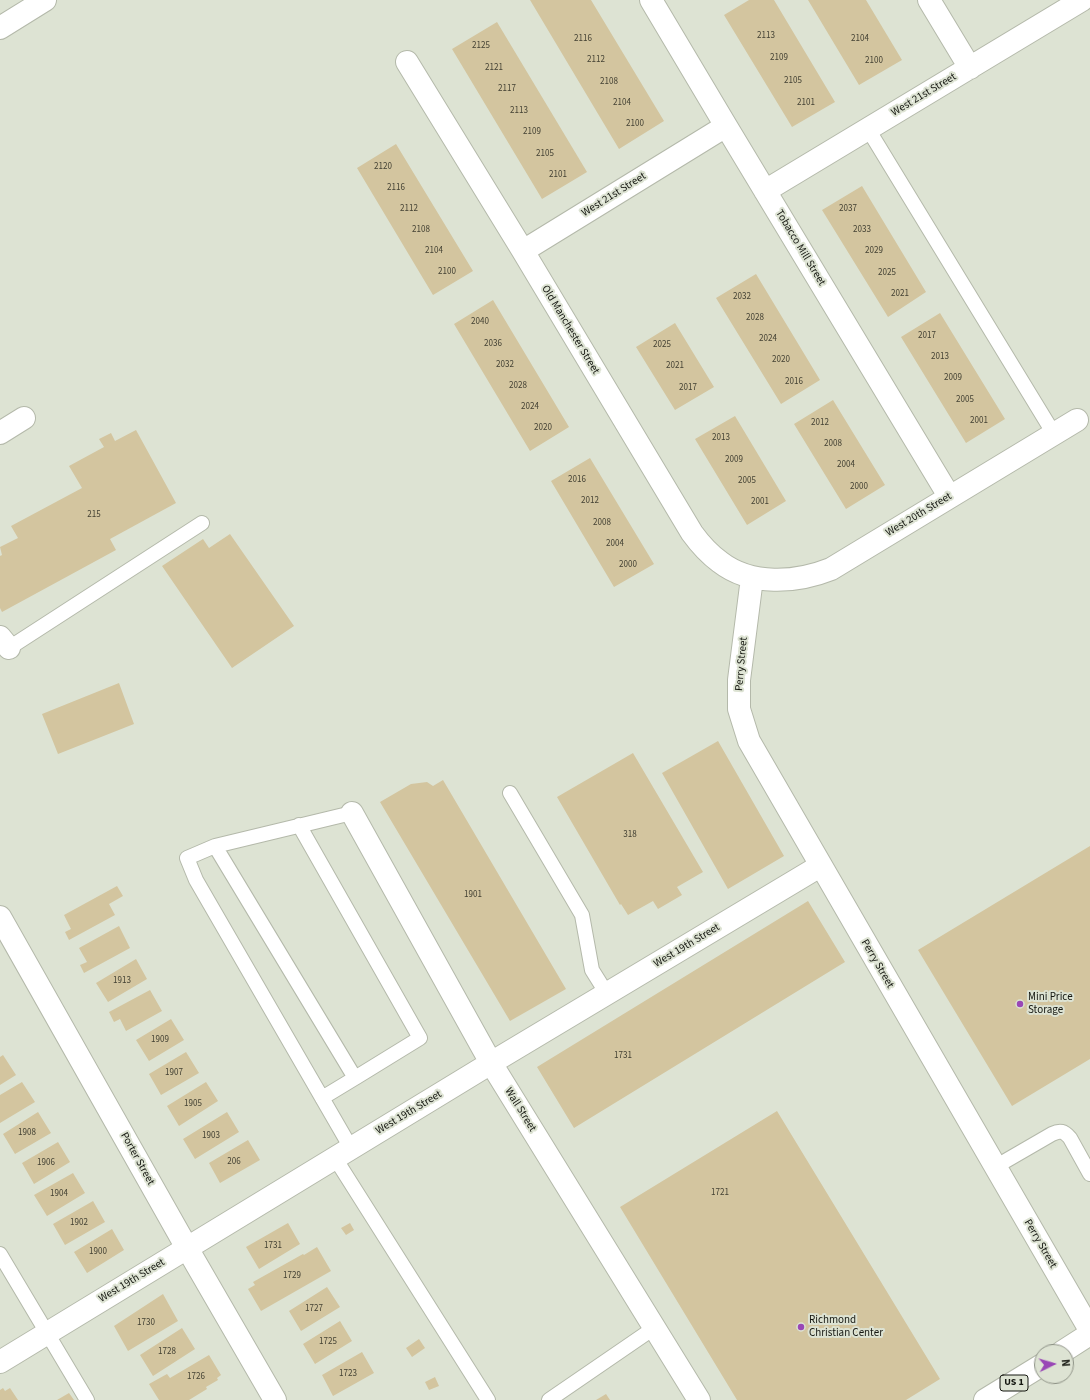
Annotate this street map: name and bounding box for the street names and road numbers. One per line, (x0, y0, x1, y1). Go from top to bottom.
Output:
street label: West 21st Street (889, 70, 959, 120)
street label: West 21st Street (579, 170, 649, 220)
street label: Tobacco Mill Street (772, 208, 828, 288)
street label: Old Manchester Street (538, 283, 602, 377)
street label: West 20th Street (884, 490, 954, 540)
street label: Perry Street (733, 636, 751, 692)
street label: West 19th Street (652, 921, 722, 971)
street label: Perry Street (858, 937, 896, 991)
street label: Wall Street (501, 1086, 539, 1134)
street label: West 19th Street (374, 1088, 444, 1138)
street label: Porter Street (117, 1130, 157, 1188)
street label: Perry Street (1021, 1217, 1059, 1271)
street label: West 19th Street (97, 1256, 167, 1306)
road number: US 1 (1000, 1375, 1028, 1391)

